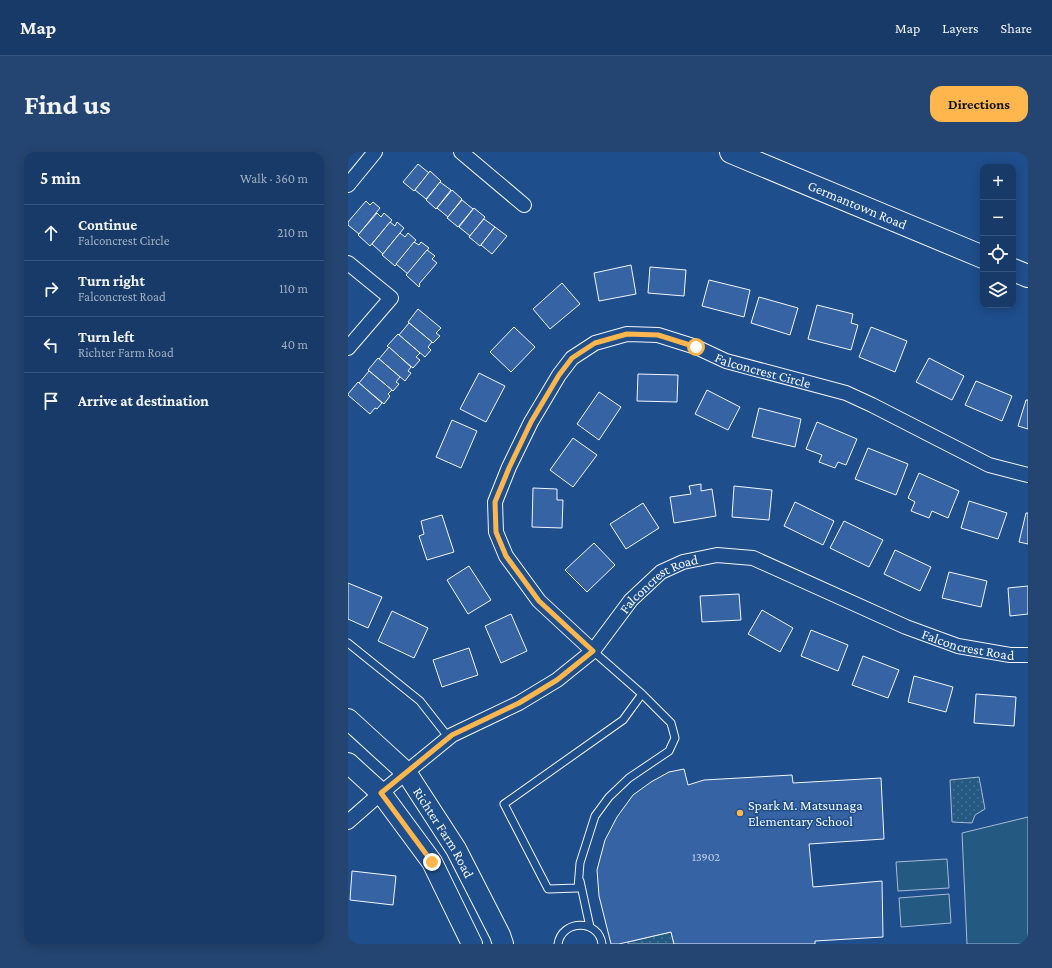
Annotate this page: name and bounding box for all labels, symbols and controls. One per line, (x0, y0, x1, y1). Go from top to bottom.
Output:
text: Map (20, 17, 56, 38)
text: Map (895, 20, 920, 36)
text: Layers (942, 20, 979, 36)
text: Share (1001, 20, 1032, 36)
button: Directions (930, 86, 1028, 122)
text: Find us (24, 89, 111, 120)
map controls (980, 164, 1016, 308)
button: + (980, 164, 1016, 200)
text: 5 min (40, 169, 81, 188)
text: Walk · 360 m (240, 171, 308, 186)
street label: Germantown Road (806, 177, 910, 233)
button: − (980, 200, 1016, 236)
text: Continue (78, 217, 137, 233)
icon: ahead (40, 222, 62, 244)
text: 210 m (277, 225, 308, 240)
text: Falconcrest Circle (78, 233, 169, 248)
button: locate (980, 236, 1016, 272)
button: layers (980, 272, 1016, 308)
text: Turn right (78, 273, 145, 289)
icon: right (40, 278, 62, 300)
text: 110 m (279, 281, 308, 296)
text: Falconcrest Road (78, 289, 166, 304)
text: Turn left (78, 329, 134, 345)
icon: left (40, 334, 62, 356)
text: 40 m (281, 337, 308, 352)
route start (687, 338, 705, 356)
text: Richter Farm Road (78, 345, 174, 360)
street label: Falconcrest Circle (712, 349, 812, 391)
icon: arrive (40, 390, 62, 412)
text: Arrive at destination (78, 393, 209, 409)
street label: Falconcrest Road (616, 551, 700, 616)
street label: Falconcrest Road (920, 626, 1015, 663)
street label: Richter Farm Road (410, 784, 478, 881)
place label: Spark M. Matsunaga Elementary School (748, 797, 863, 829)
marker: Spark M. Matsunaga Elementary School (735, 808, 745, 818)
house number: 13902 (692, 850, 720, 864)
route end (423, 853, 441, 871)

